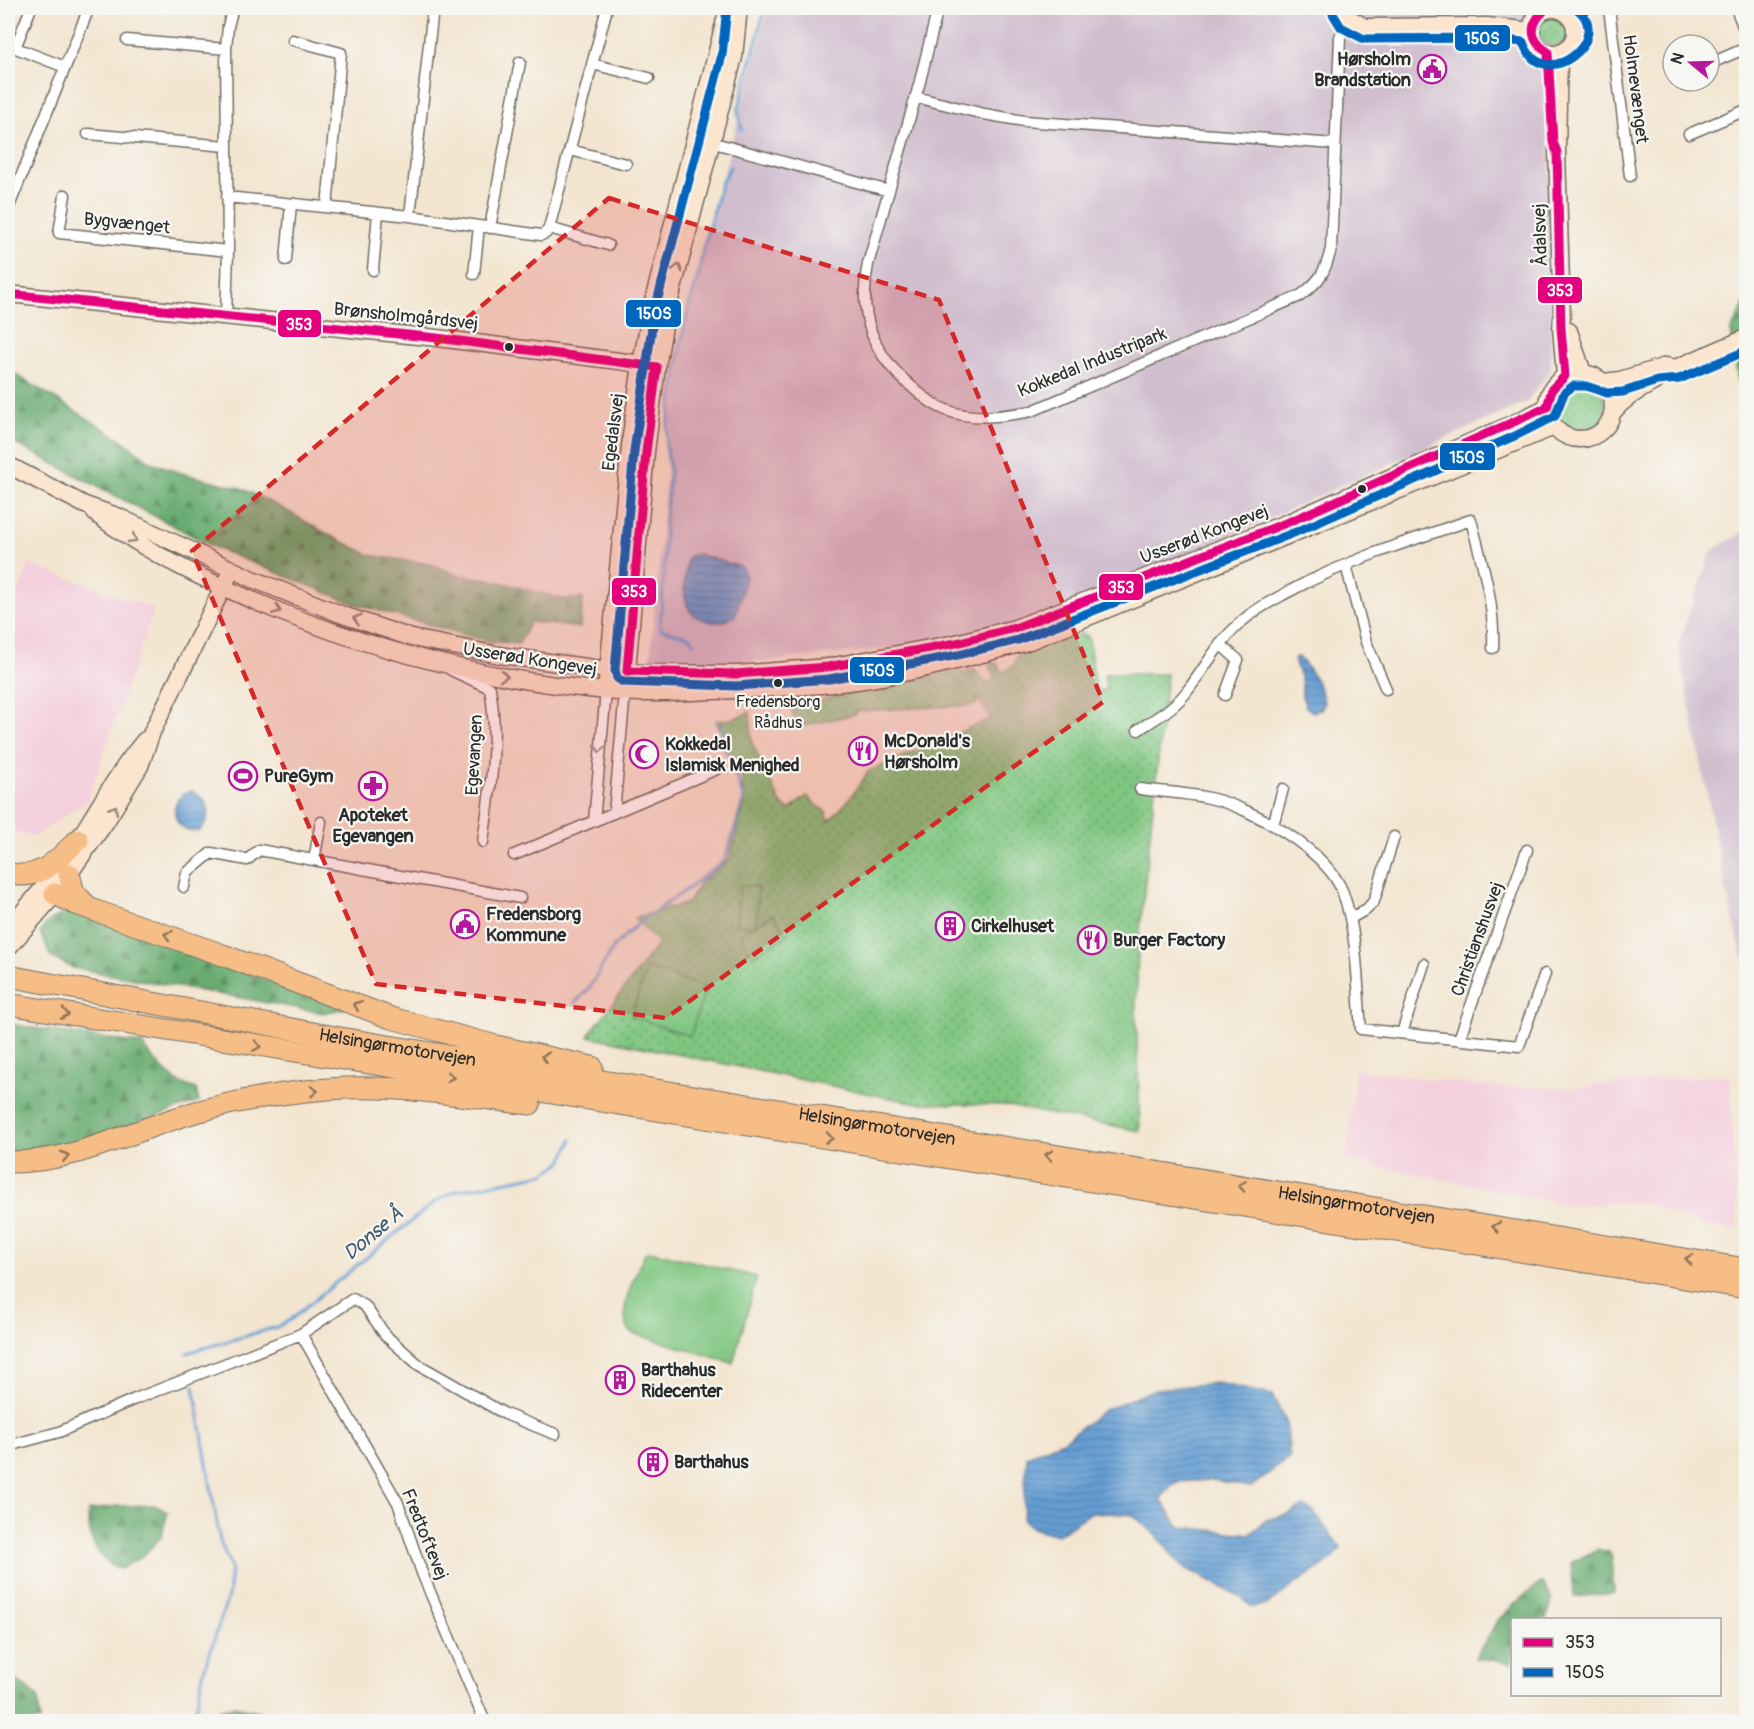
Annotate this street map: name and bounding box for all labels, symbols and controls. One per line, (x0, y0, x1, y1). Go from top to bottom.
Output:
line badge: 150S (1454, 24, 1511, 52)
text: 150S (1464, 29, 1500, 49)
street label: Holmevænget (1617, 33, 1654, 146)
north arrow (1661, 33, 1721, 93)
place label: Hørsholm Brandstation (1314, 48, 1411, 92)
text: N (1667, 50, 1689, 67)
public building icon: Hørsholm Brandstation (1416, 53, 1448, 85)
street label: Ådalsvej (1527, 203, 1553, 267)
street label: Bygvænget (83, 208, 172, 240)
one-way arrow (671, 264, 684, 274)
line badge: 353 (1537, 276, 1583, 304)
text: 353 (1547, 281, 1573, 301)
street label: Brønsholmgårdsvej (333, 297, 479, 336)
line badge: 150S (625, 299, 682, 328)
text: 150S (636, 304, 672, 324)
line badge: 353 (277, 309, 322, 338)
text: 353 (286, 315, 312, 335)
street label: Kokkedal Industripark (1014, 322, 1171, 403)
unlabelled marker (503, 341, 515, 353)
street label: Egedalsvej (597, 392, 630, 472)
line badge: 150S (1439, 442, 1496, 471)
text: 150S (1449, 448, 1485, 468)
unlabelled marker (1356, 483, 1368, 495)
street label: Usserød Kongevej (1137, 499, 1271, 569)
one-way arrow (127, 532, 137, 543)
line badge: 353 (1098, 573, 1144, 601)
line badge: 353 (611, 577, 657, 606)
text: 353 (1108, 578, 1134, 598)
text: 353 (621, 582, 647, 602)
one-way arrow (271, 603, 282, 616)
one-way arrow (352, 614, 363, 627)
street label: Usserød Kongevej (461, 638, 599, 681)
line badge: 150S (849, 656, 905, 684)
text: 150S (859, 661, 895, 681)
one-way arrow (500, 669, 509, 681)
marker: Fredensborg Rådhus (772, 677, 784, 689)
place label: Fredensborg Rådhus (736, 692, 820, 733)
street label: Egevangen (461, 714, 488, 796)
place label: McDonald's Hørsholm (884, 730, 971, 774)
place label: Kokkedal Islamisk Menighed (665, 733, 800, 777)
restaurant icon: McDonald's Hørsholm (847, 735, 879, 767)
mosque icon: Kokkedal Islamisk Menighed (628, 738, 660, 770)
one-way arrow (594, 744, 607, 754)
sports icon: PureGym (227, 760, 259, 792)
place label: PureGym (264, 765, 334, 788)
pharmacy icon: Apoteket Egevangen (357, 770, 389, 802)
place label: Apoteket Egevangen (332, 804, 414, 848)
one-way arrow (106, 805, 118, 815)
street label: Christianshusvej (1446, 879, 1509, 1000)
place label: Fredensborg Kommune (486, 903, 581, 947)
public building icon: Fredensborg Kommune (449, 908, 481, 940)
building icon: Cirkelhuset (934, 910, 966, 942)
place label: Cirkelhuset (971, 915, 1055, 938)
restaurant icon: Burger Factory (1076, 924, 1108, 956)
place label: Burger Factory (1113, 929, 1226, 952)
one-way arrow (163, 930, 174, 943)
one-way arrow (352, 1000, 363, 1012)
one-way arrow (60, 1008, 70, 1020)
street label: Helsingørmotorvejen (317, 1023, 478, 1072)
one-way arrow (253, 1040, 262, 1052)
one-way arrow (540, 1051, 550, 1064)
one-way arrow (445, 1071, 455, 1083)
one-way arrow (310, 1085, 319, 1098)
street label: Helsingørmotorvejen (797, 1102, 957, 1151)
one-way arrow (824, 1132, 834, 1144)
one-way arrow (1045, 1149, 1054, 1161)
one-way arrow (60, 1150, 70, 1163)
one-way arrow (1237, 1180, 1246, 1192)
street label: Helsingørmotorvejen (1276, 1181, 1437, 1230)
water label: Donse Å (338, 1201, 408, 1266)
one-way arrow (1492, 1222, 1501, 1234)
one-way arrow (1684, 1253, 1694, 1266)
place label: Barthahus Ridecenter (641, 1359, 723, 1403)
building icon: Barthahus Ridecenter (604, 1364, 636, 1396)
building icon: Barthahus (637, 1446, 669, 1478)
place label: Barthahus (674, 1451, 750, 1474)
street label: Fredtoftevej (396, 1485, 453, 1583)
legend (1511, 1618, 1721, 1696)
text: 353 (1565, 1631, 1595, 1654)
text: 150S (1565, 1661, 1605, 1684)

